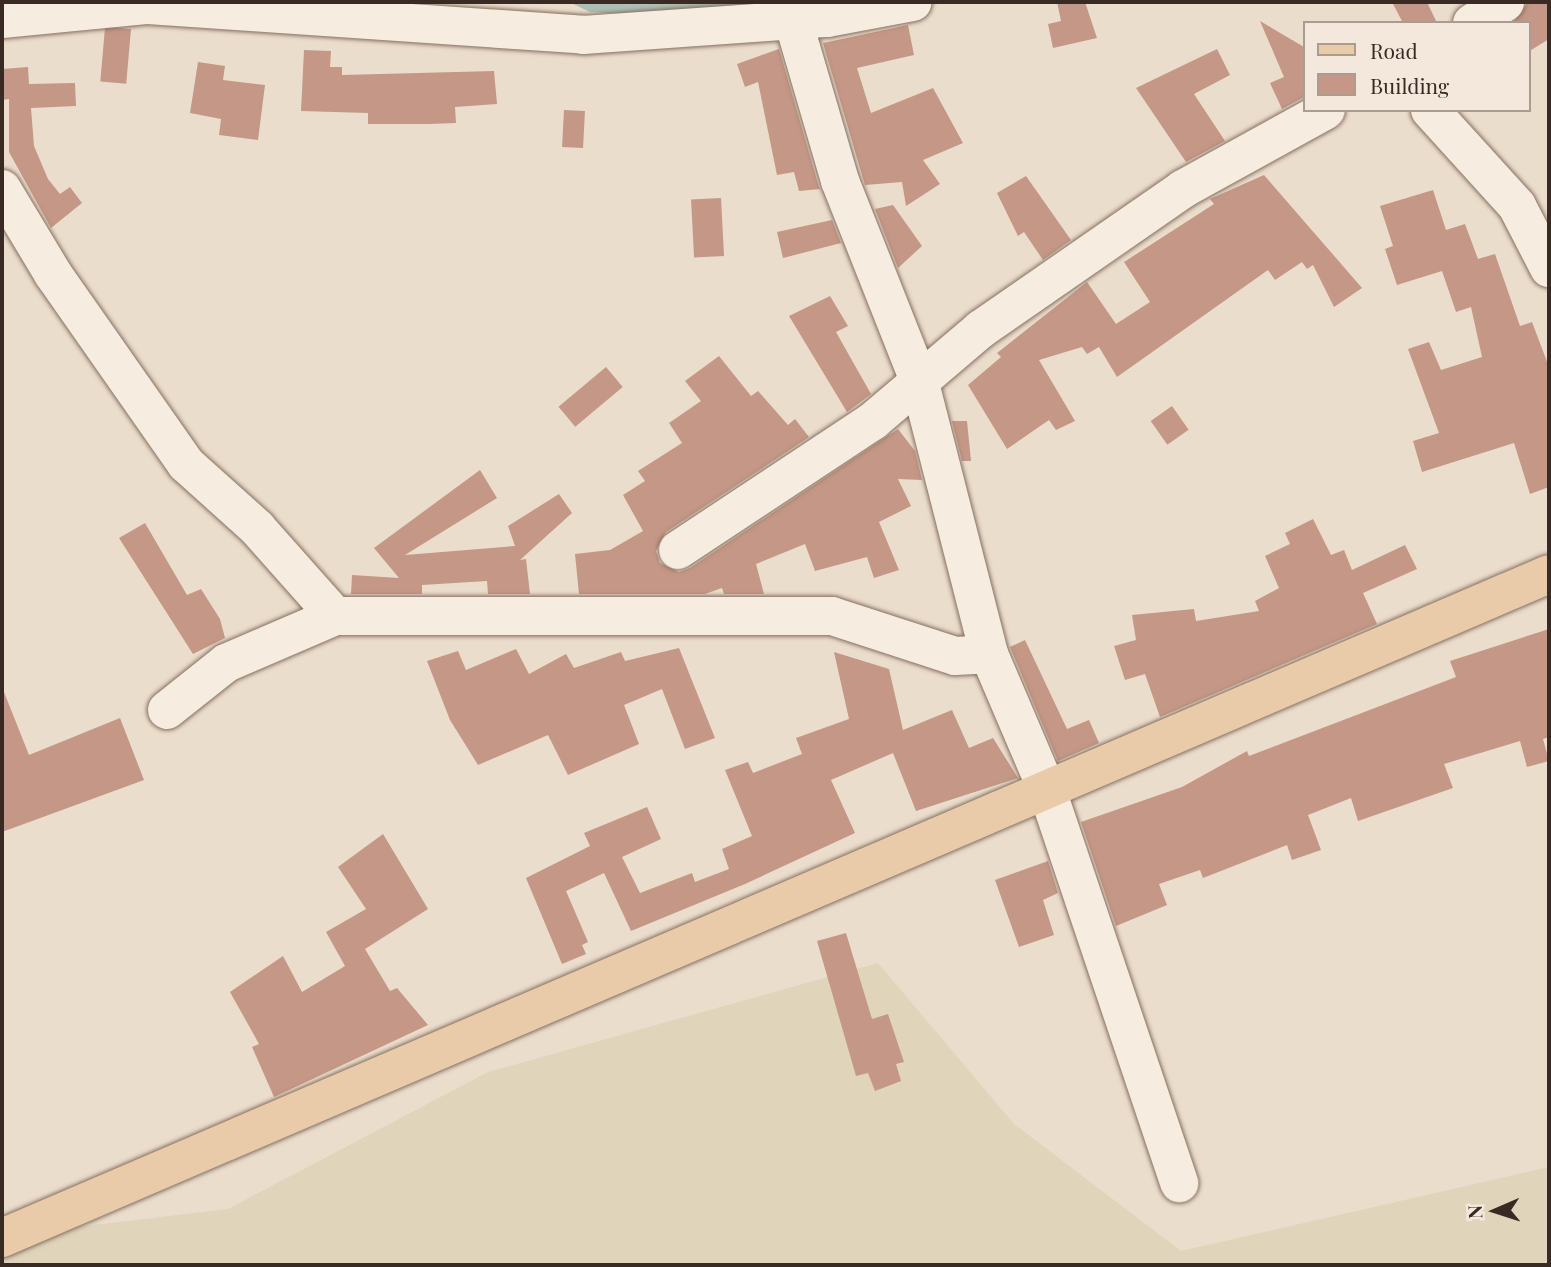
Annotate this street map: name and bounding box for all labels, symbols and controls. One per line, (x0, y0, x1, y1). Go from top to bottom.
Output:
legend (1302, 21, 1530, 112)
text: Road (1370, 36, 1418, 64)
text: Building (1370, 71, 1449, 99)
north arrow (1460, 1176, 1530, 1246)
text: N (1461, 1205, 1487, 1220)

